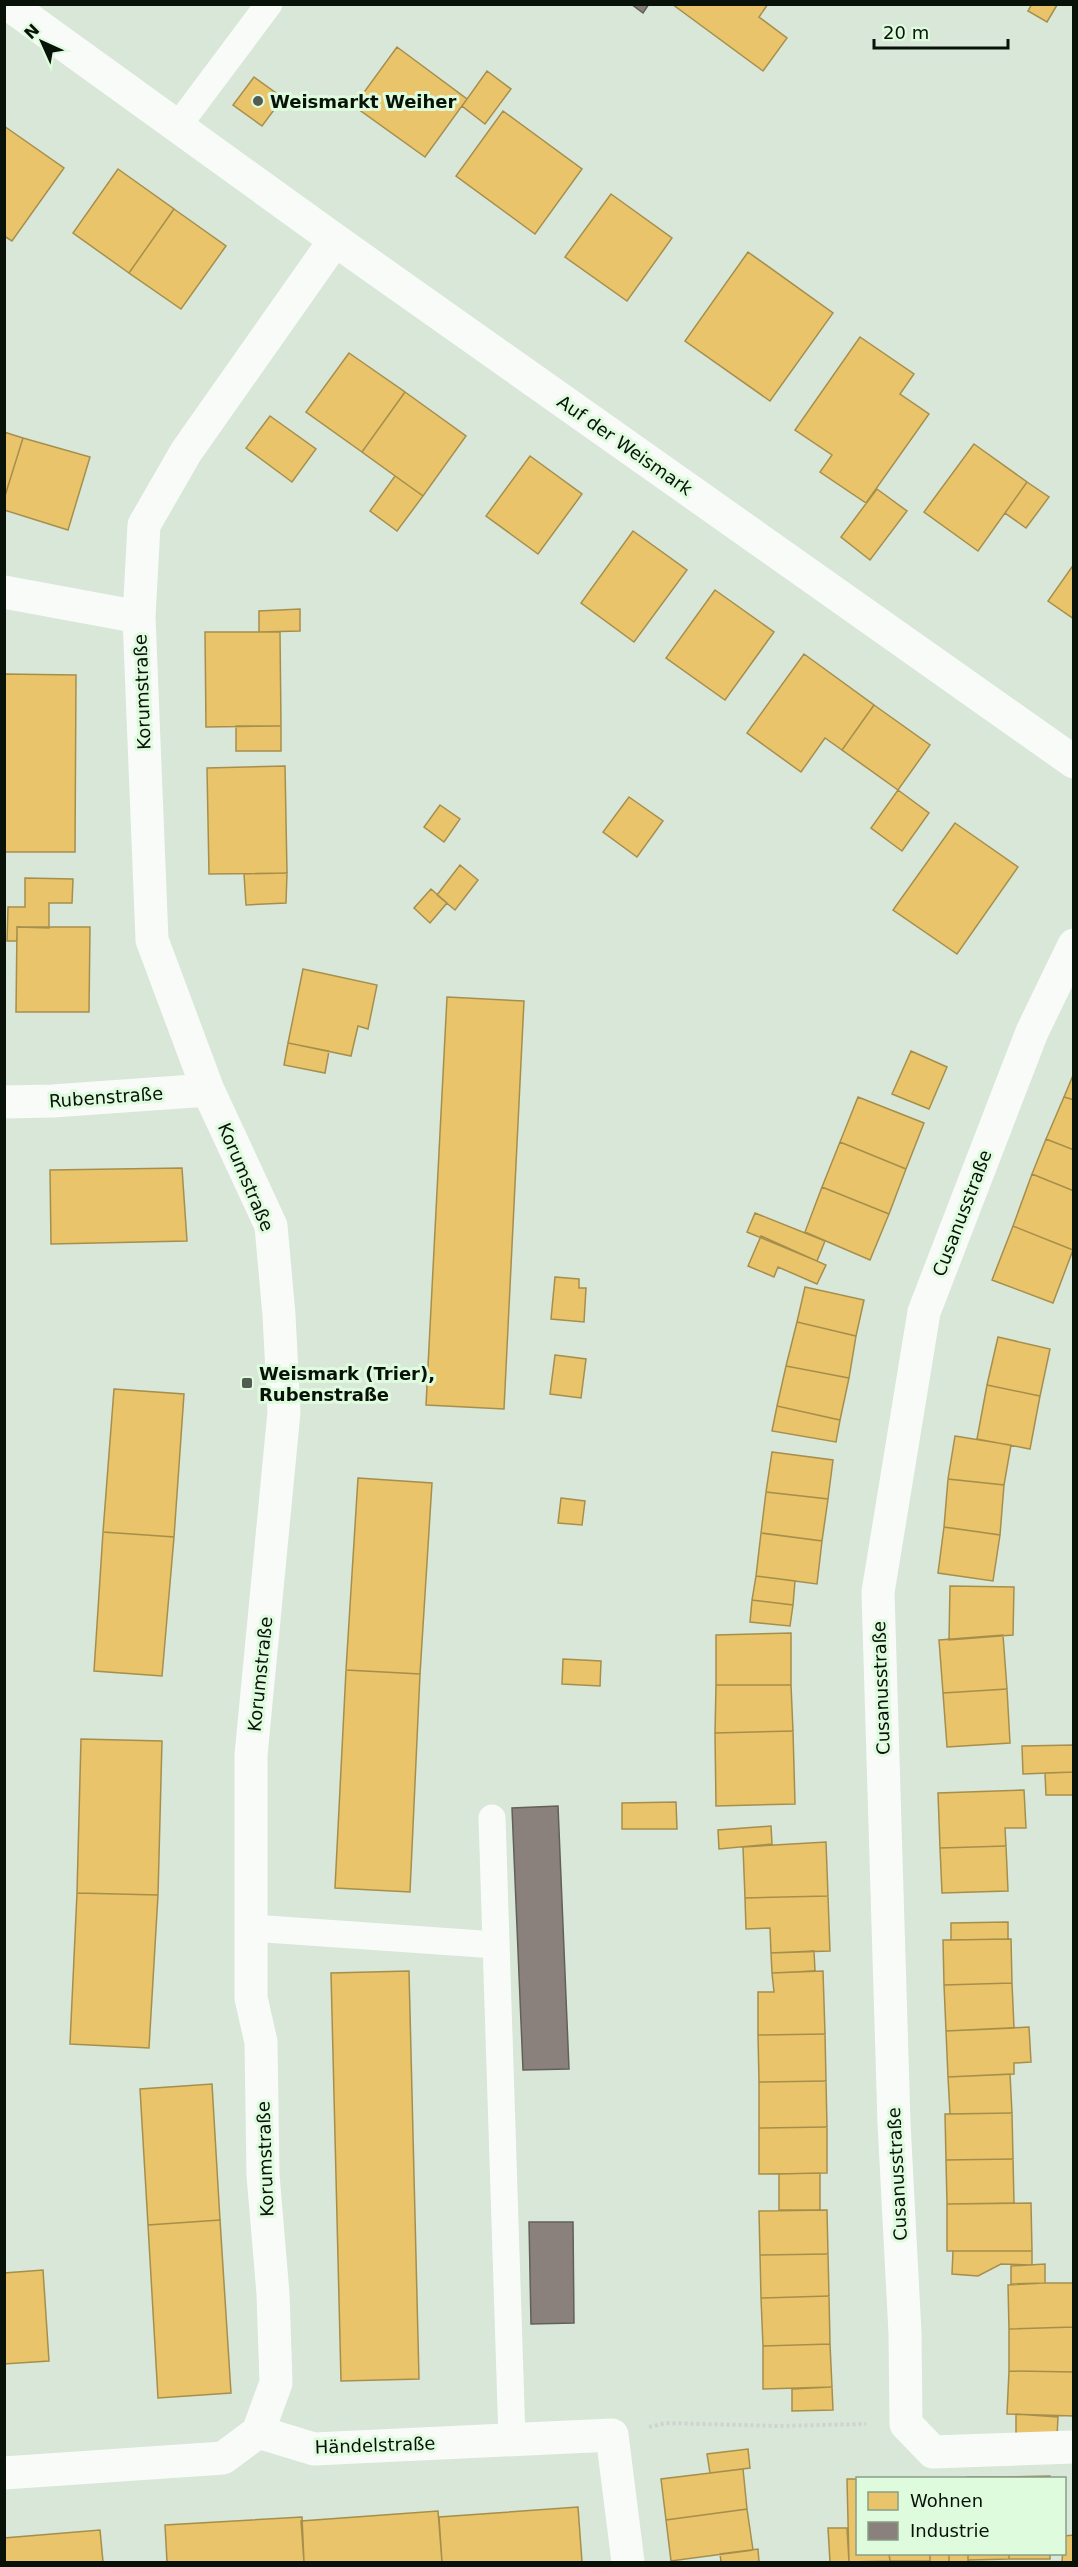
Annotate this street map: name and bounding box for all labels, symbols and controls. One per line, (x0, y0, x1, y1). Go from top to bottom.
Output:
north arrow (12, 12, 72, 72)
scale bar (874, 12, 1008, 50)
text: N (20, 20, 43, 43)
text: 20 m (883, 22, 929, 43)
place label: Weismarkt Weiher (270, 91, 457, 112)
marker: Weismarkt Weiher (251, 94, 265, 108)
street label: Auf der Weismark (553, 391, 697, 500)
street label: Korumstraße (129, 634, 155, 750)
street label: Rubenstraße (48, 1083, 164, 1111)
street label: Korumstraße (214, 1120, 278, 1234)
street label: Cusanusstraße (928, 1147, 996, 1279)
place label: Weismark (Trier), Rubenstraße (259, 1363, 435, 1405)
marker: Weismark (Trier), Rubenstraße (240, 1376, 254, 1390)
street label: Korumstraße (244, 1615, 276, 1733)
street label: Cusanusstraße (868, 1621, 894, 1755)
street label: Korumstraße (252, 2101, 278, 2217)
street label: Cusanusstraße (883, 2107, 911, 2241)
street label: Händelstraße (314, 2432, 436, 2458)
legend (856, 2477, 1066, 2555)
text: Wohnen (910, 2490, 983, 2511)
text: Industrie (910, 2520, 989, 2541)

